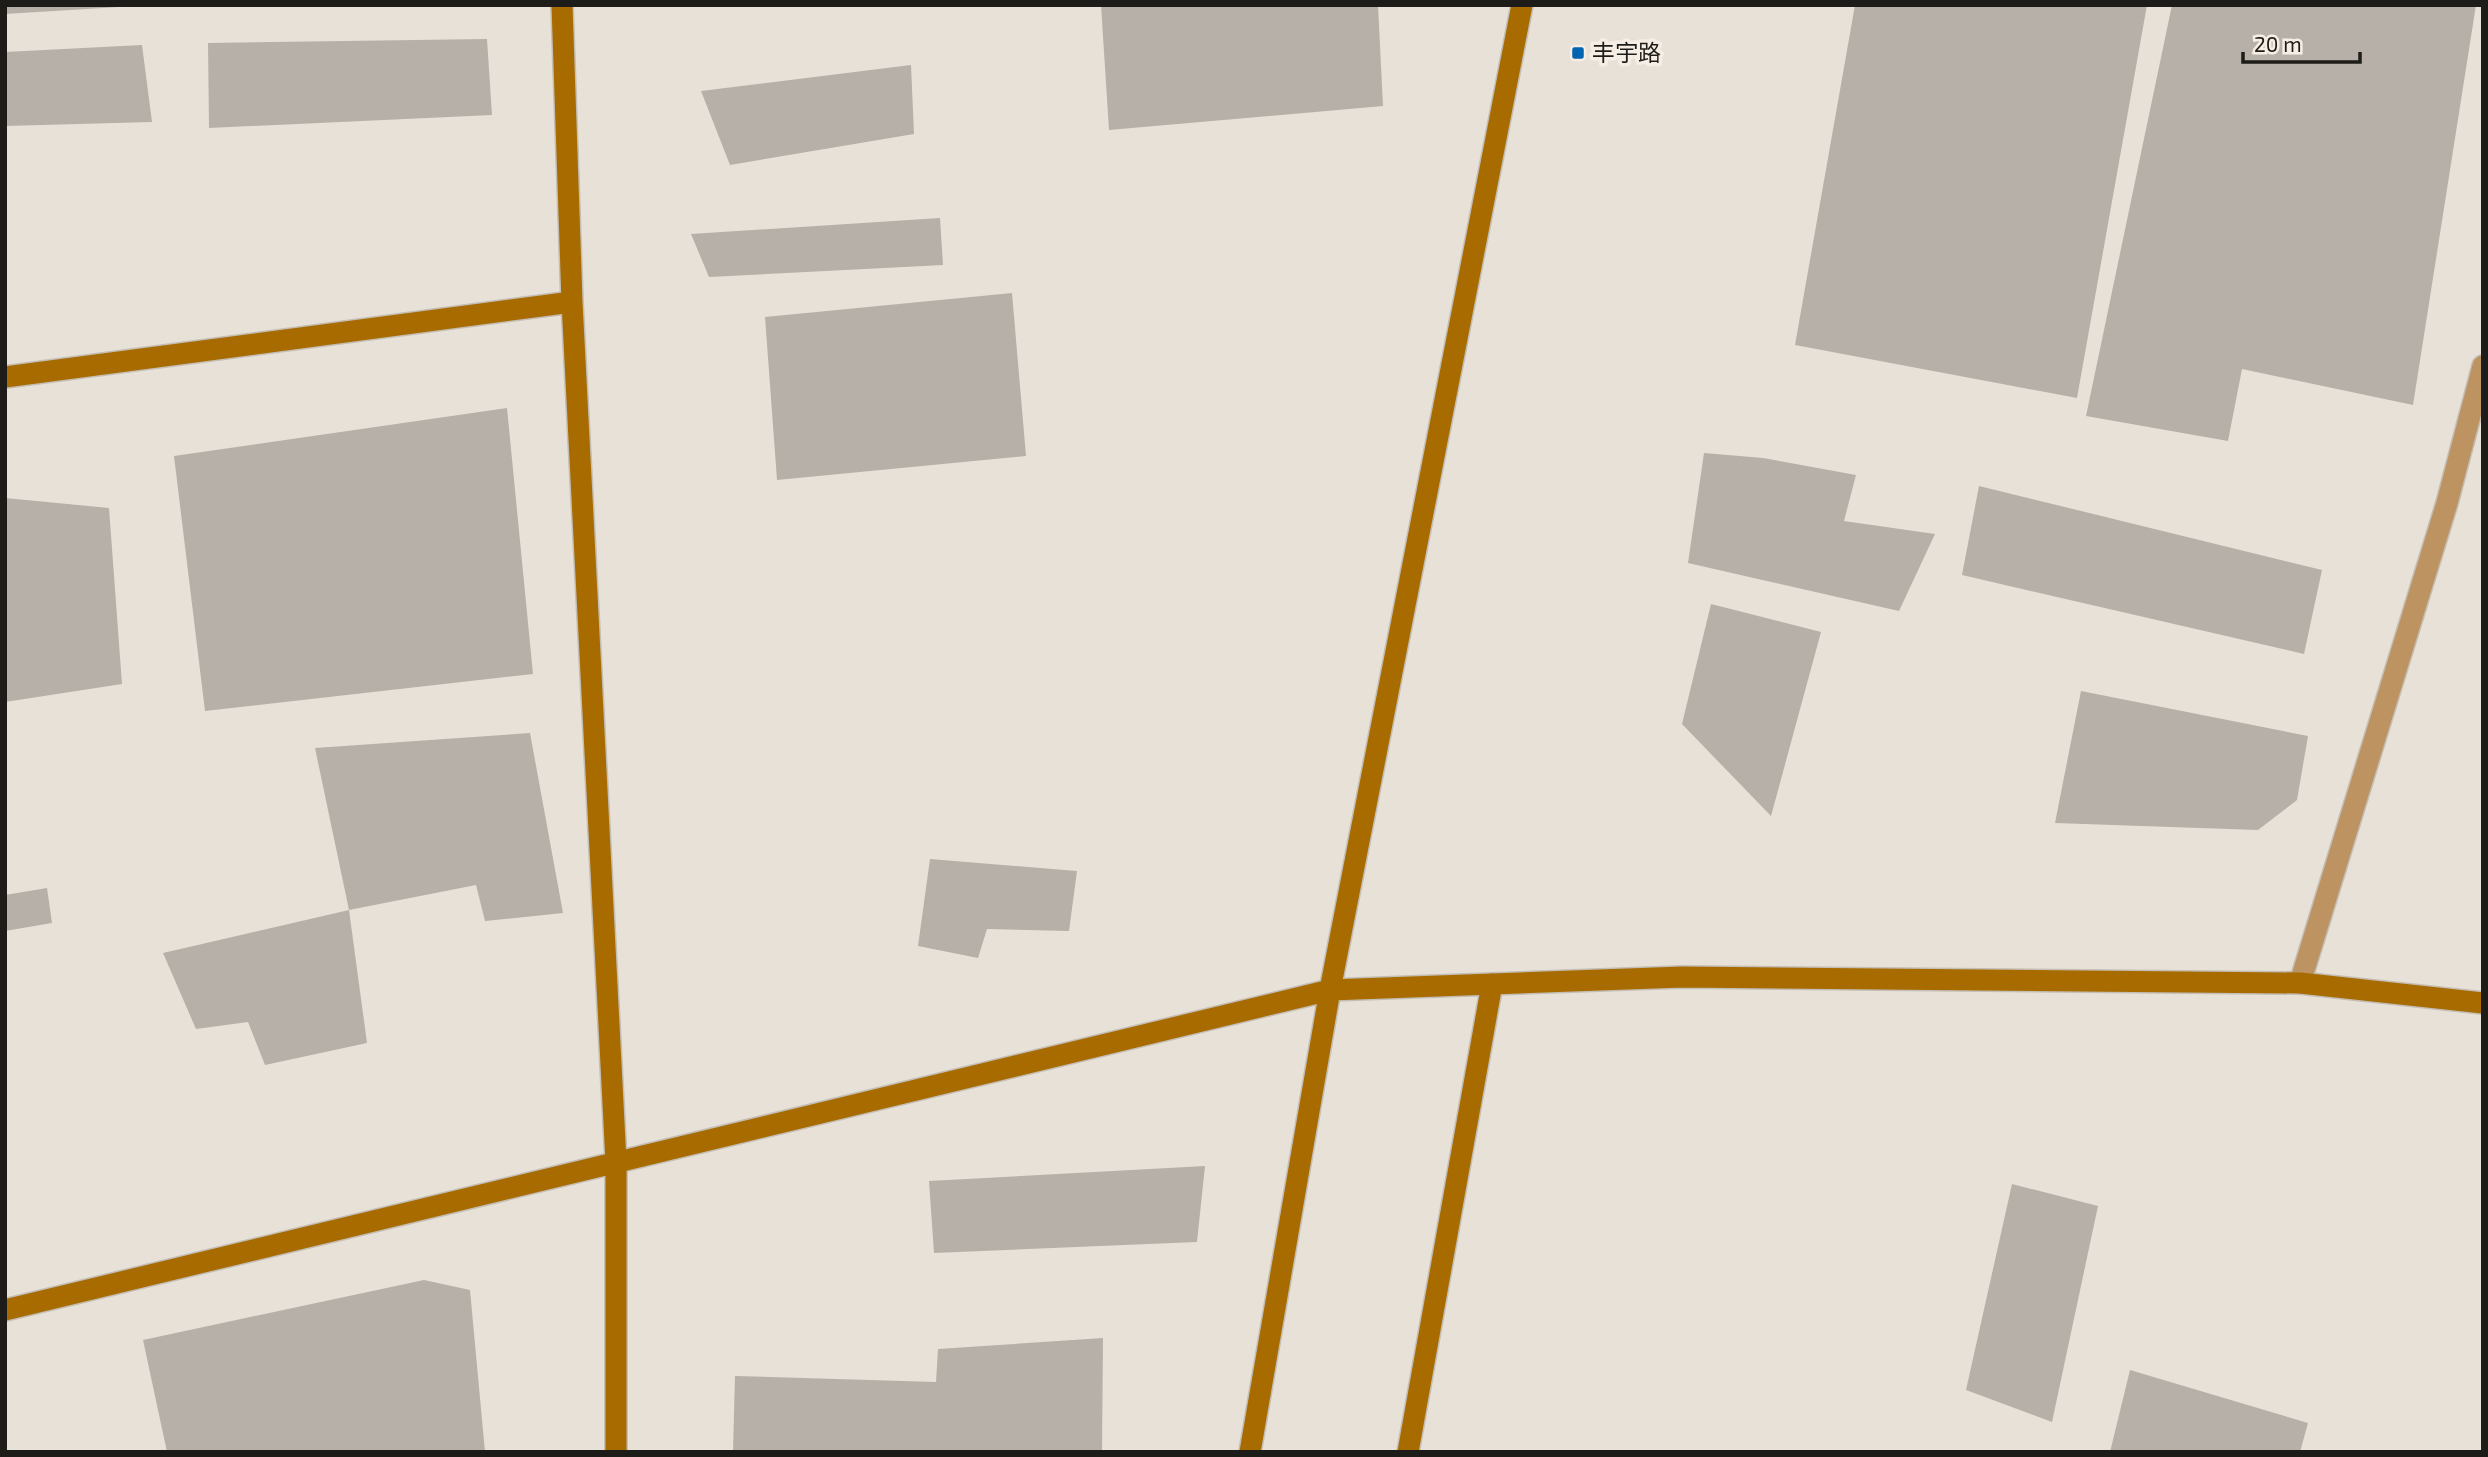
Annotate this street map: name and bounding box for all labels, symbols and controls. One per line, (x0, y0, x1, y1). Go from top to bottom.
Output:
scale bar (2243, 21, 2360, 65)
text: 20 m (2254, 31, 2302, 56)
place label: 丰宇路 (1592, 38, 1661, 66)
marker: 丰宇路 (1570, 45, 1586, 61)

